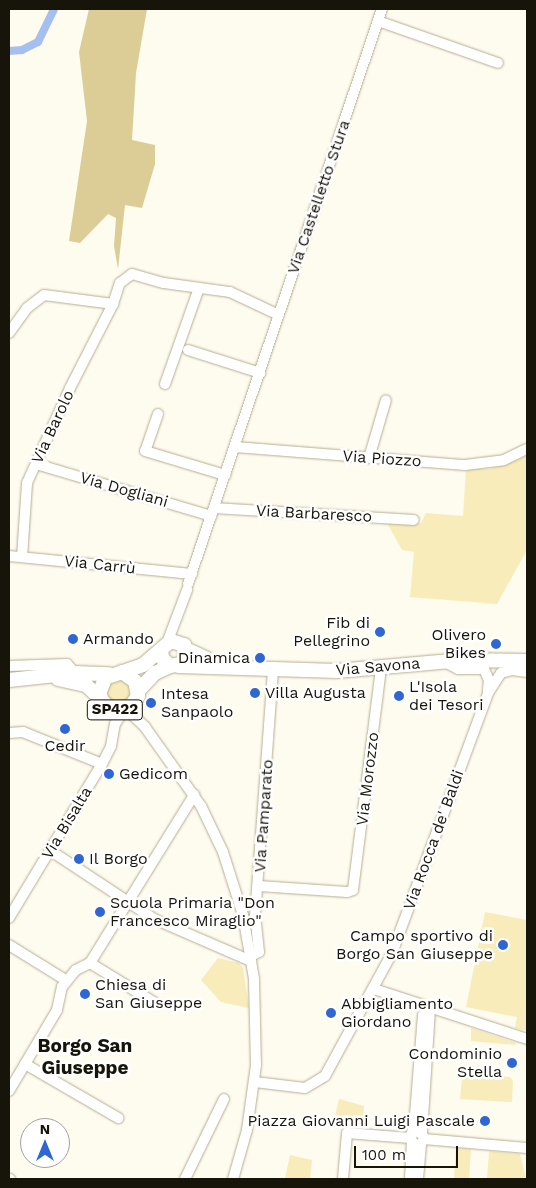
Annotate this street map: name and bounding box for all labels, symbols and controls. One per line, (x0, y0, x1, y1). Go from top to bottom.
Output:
street label: Via Castelletto Stura (284, 117, 354, 277)
street label: Via Barolo (28, 387, 78, 467)
street label: Via Piozzo (342, 447, 422, 471)
street label: Via Dogliani (78, 468, 170, 512)
street label: Via Barbaresco (255, 501, 373, 527)
street label: Via Carrù (63, 552, 137, 578)
place label: Fib di Pellegrino (293, 613, 370, 651)
place label: Olivero Bikes (431, 625, 486, 663)
marker: Fib di Pellegrino (374, 626, 386, 638)
place label: Armando (83, 629, 154, 649)
marker: Armando (67, 633, 79, 645)
marker: Olivero Bikes (490, 638, 502, 650)
place label: Dinamica (178, 648, 250, 668)
marker: Dinamica (254, 652, 266, 664)
street label: Via Savona (335, 654, 421, 680)
place label: L'Isola dei Tesori (409, 677, 484, 715)
place label: Villa Augusta (265, 683, 367, 703)
place label: Intesa Sanpaolo (161, 684, 233, 722)
marker: Villa Augusta (249, 687, 261, 699)
marker: L'Isola dei Tesori (393, 690, 405, 702)
marker: Intesa Sanpaolo (145, 697, 157, 709)
road number: SP422 (86, 698, 144, 722)
marker: Cedir (59, 723, 71, 735)
street label: Via Morozzo (353, 731, 383, 827)
place label: Cedir (44, 736, 86, 756)
street label: Via Pamparato (250, 759, 278, 873)
place label: Gedicom (119, 764, 188, 784)
street label: Via Rocca de' Baldi (400, 767, 468, 913)
marker: Gedicom (103, 768, 115, 780)
street label: Via Bisalta (38, 783, 96, 863)
place label: Il Borgo (89, 849, 148, 869)
marker: Il Borgo (73, 853, 85, 865)
place label: Scuola Primaria "Don Francesco Miraglio" (110, 893, 276, 931)
marker: Scuola Primaria "Don Francesco Miraglio" (94, 906, 106, 918)
place label: Campo sportivo di Borgo San Giuseppe (336, 926, 493, 964)
marker: Campo sportivo di Borgo San Giuseppe (497, 939, 509, 951)
place label: Chiesa di San Giuseppe (95, 975, 202, 1013)
marker: Chiesa di San Giuseppe (79, 988, 91, 1000)
place label: Abbigliamento Giordano (341, 994, 453, 1032)
marker: Abbigliamento Giordano (325, 1007, 337, 1019)
district label: Borgo San Giuseppe (38, 1035, 132, 1079)
place label: Condominio Stella (409, 1044, 502, 1082)
marker: Condominio Stella (506, 1057, 518, 1069)
place label: Piazza Giovanni Luigi Pascale (247, 1111, 475, 1131)
marker: Piazza Giovanni Luigi Pascale (479, 1115, 491, 1127)
north arrow (20, 1118, 70, 1168)
text: N (40, 1121, 50, 1137)
scale bar (356, 1136, 460, 1168)
text: 100 m (362, 1146, 406, 1164)

